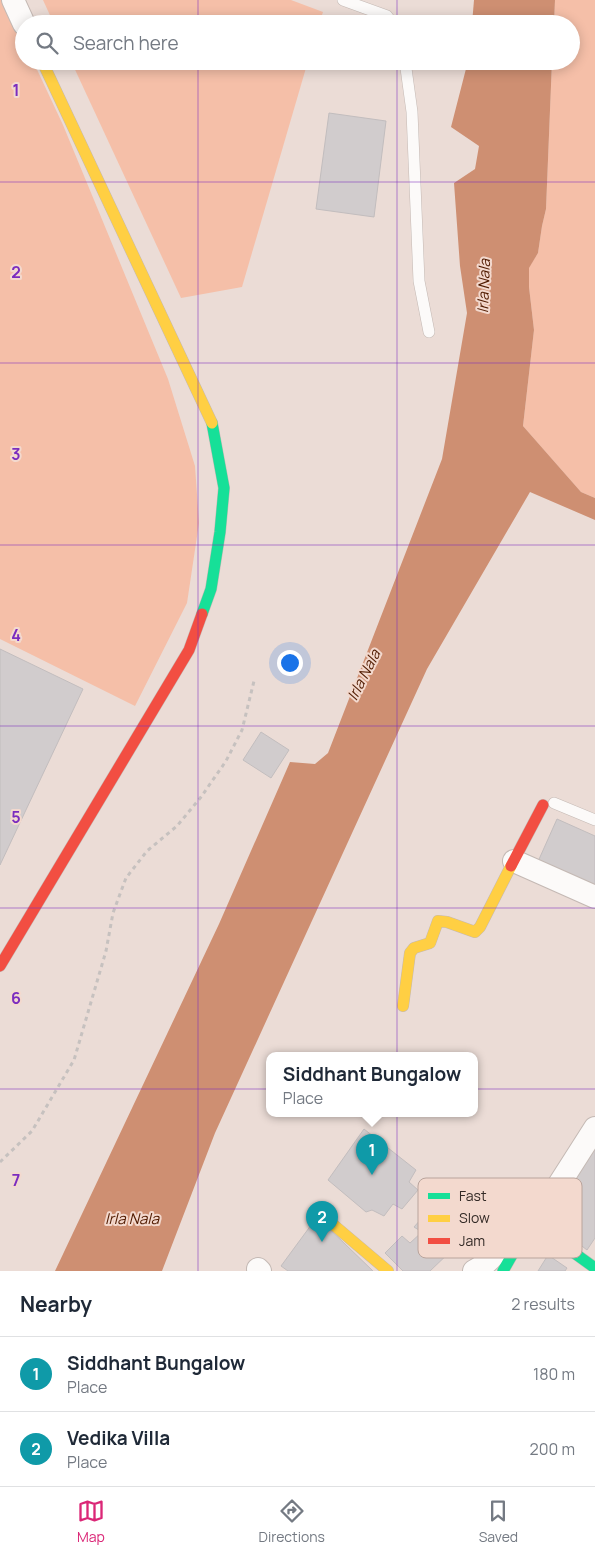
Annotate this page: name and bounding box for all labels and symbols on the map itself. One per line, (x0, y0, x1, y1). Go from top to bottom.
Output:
text: 1 (12, 79, 20, 101)
water label: Irla Nala (472, 258, 495, 313)
text: 2 (11, 261, 21, 283)
text: 3 (11, 443, 21, 465)
text: 4 (11, 624, 21, 646)
water label: Irla Nala (342, 645, 386, 704)
your location (277, 650, 303, 676)
text: 5 (11, 806, 21, 828)
text: 6 (11, 987, 21, 1009)
pin: 1 (356, 1134, 388, 1175)
text: 7 (12, 1169, 20, 1191)
legend (418, 1178, 582, 1258)
text: Fast (459, 1186, 487, 1205)
pin: 2 (306, 1201, 338, 1242)
water label: Irla Nala (105, 1208, 160, 1229)
text: Slow (459, 1208, 490, 1227)
text: Jam (459, 1231, 485, 1250)

